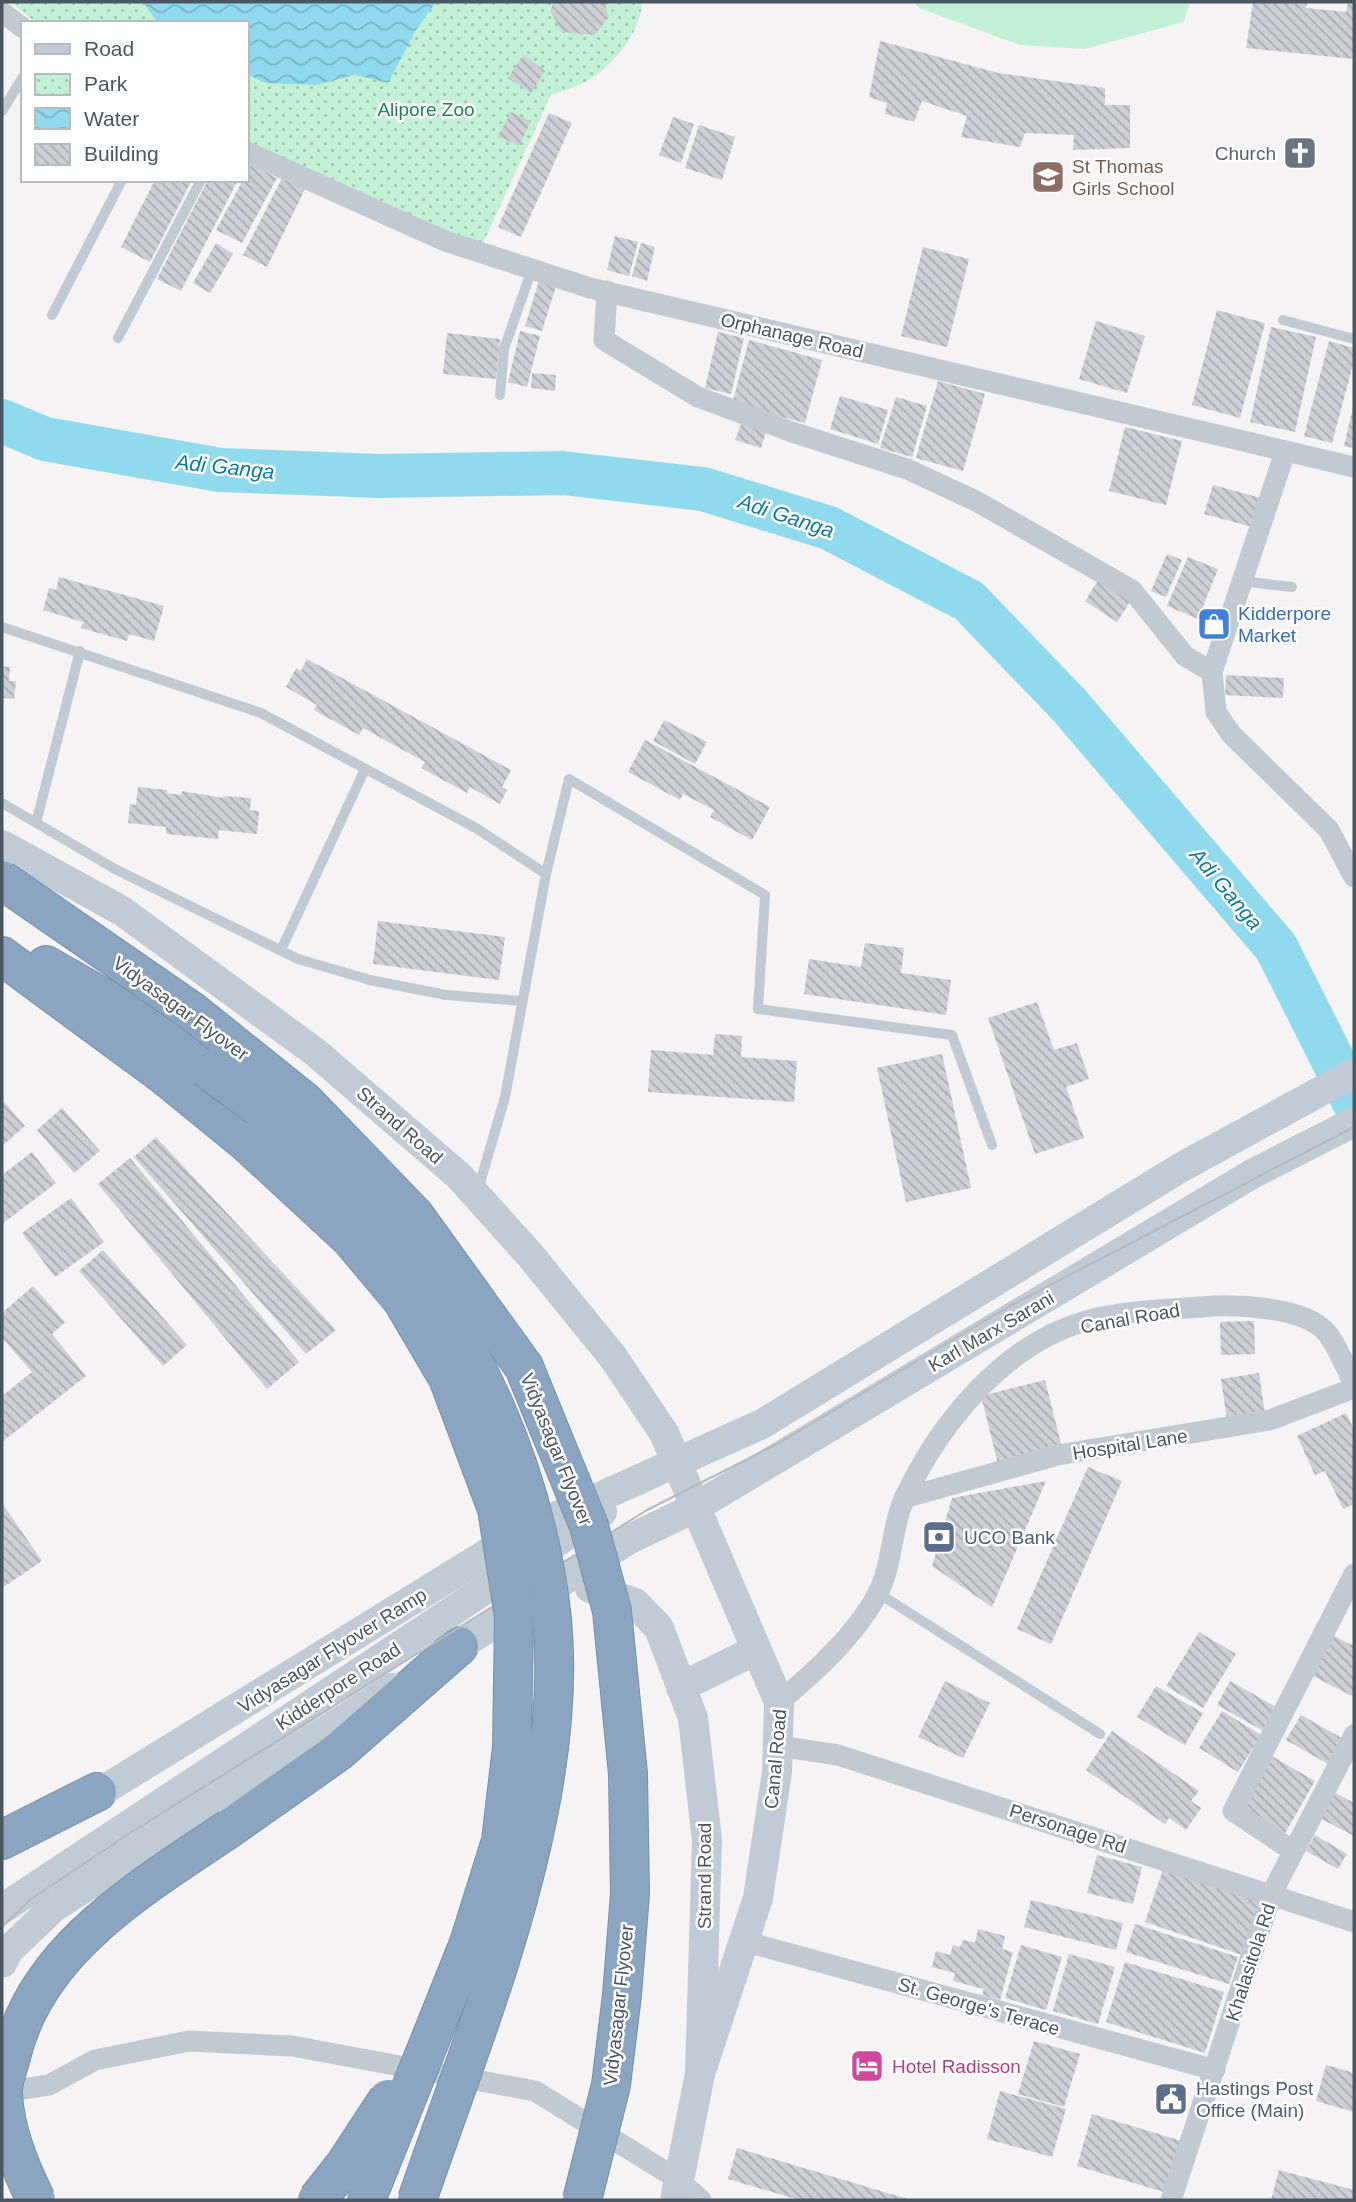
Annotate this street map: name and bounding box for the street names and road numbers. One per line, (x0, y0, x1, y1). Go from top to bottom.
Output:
street label: Orphanage Road (719, 309, 865, 362)
street label: Vidyasagar Flyover (109, 952, 253, 1065)
street label: Strand Road (353, 1082, 447, 1168)
street label: Karl Marx Sarani (925, 1287, 1058, 1376)
street label: Canal Road (1079, 1299, 1181, 1338)
street label: Vidyasagar Flyover (516, 1370, 597, 1529)
street label: Hospital Lane (1071, 1425, 1189, 1464)
street label: Vidyasagar Flyover Ramp (234, 1584, 430, 1717)
street label: Kidderpore Road (272, 1638, 404, 1734)
street label: Canal Road (761, 1708, 790, 1810)
street label: Personage Rd (1007, 1800, 1129, 1857)
street label: Strand Road (694, 1823, 715, 1929)
street label: Khalasitola Rd (1222, 1901, 1279, 2024)
street label: Vidyasagar Flyover (600, 1923, 637, 2087)
street label: St. George's Terace (896, 1973, 1062, 2040)

